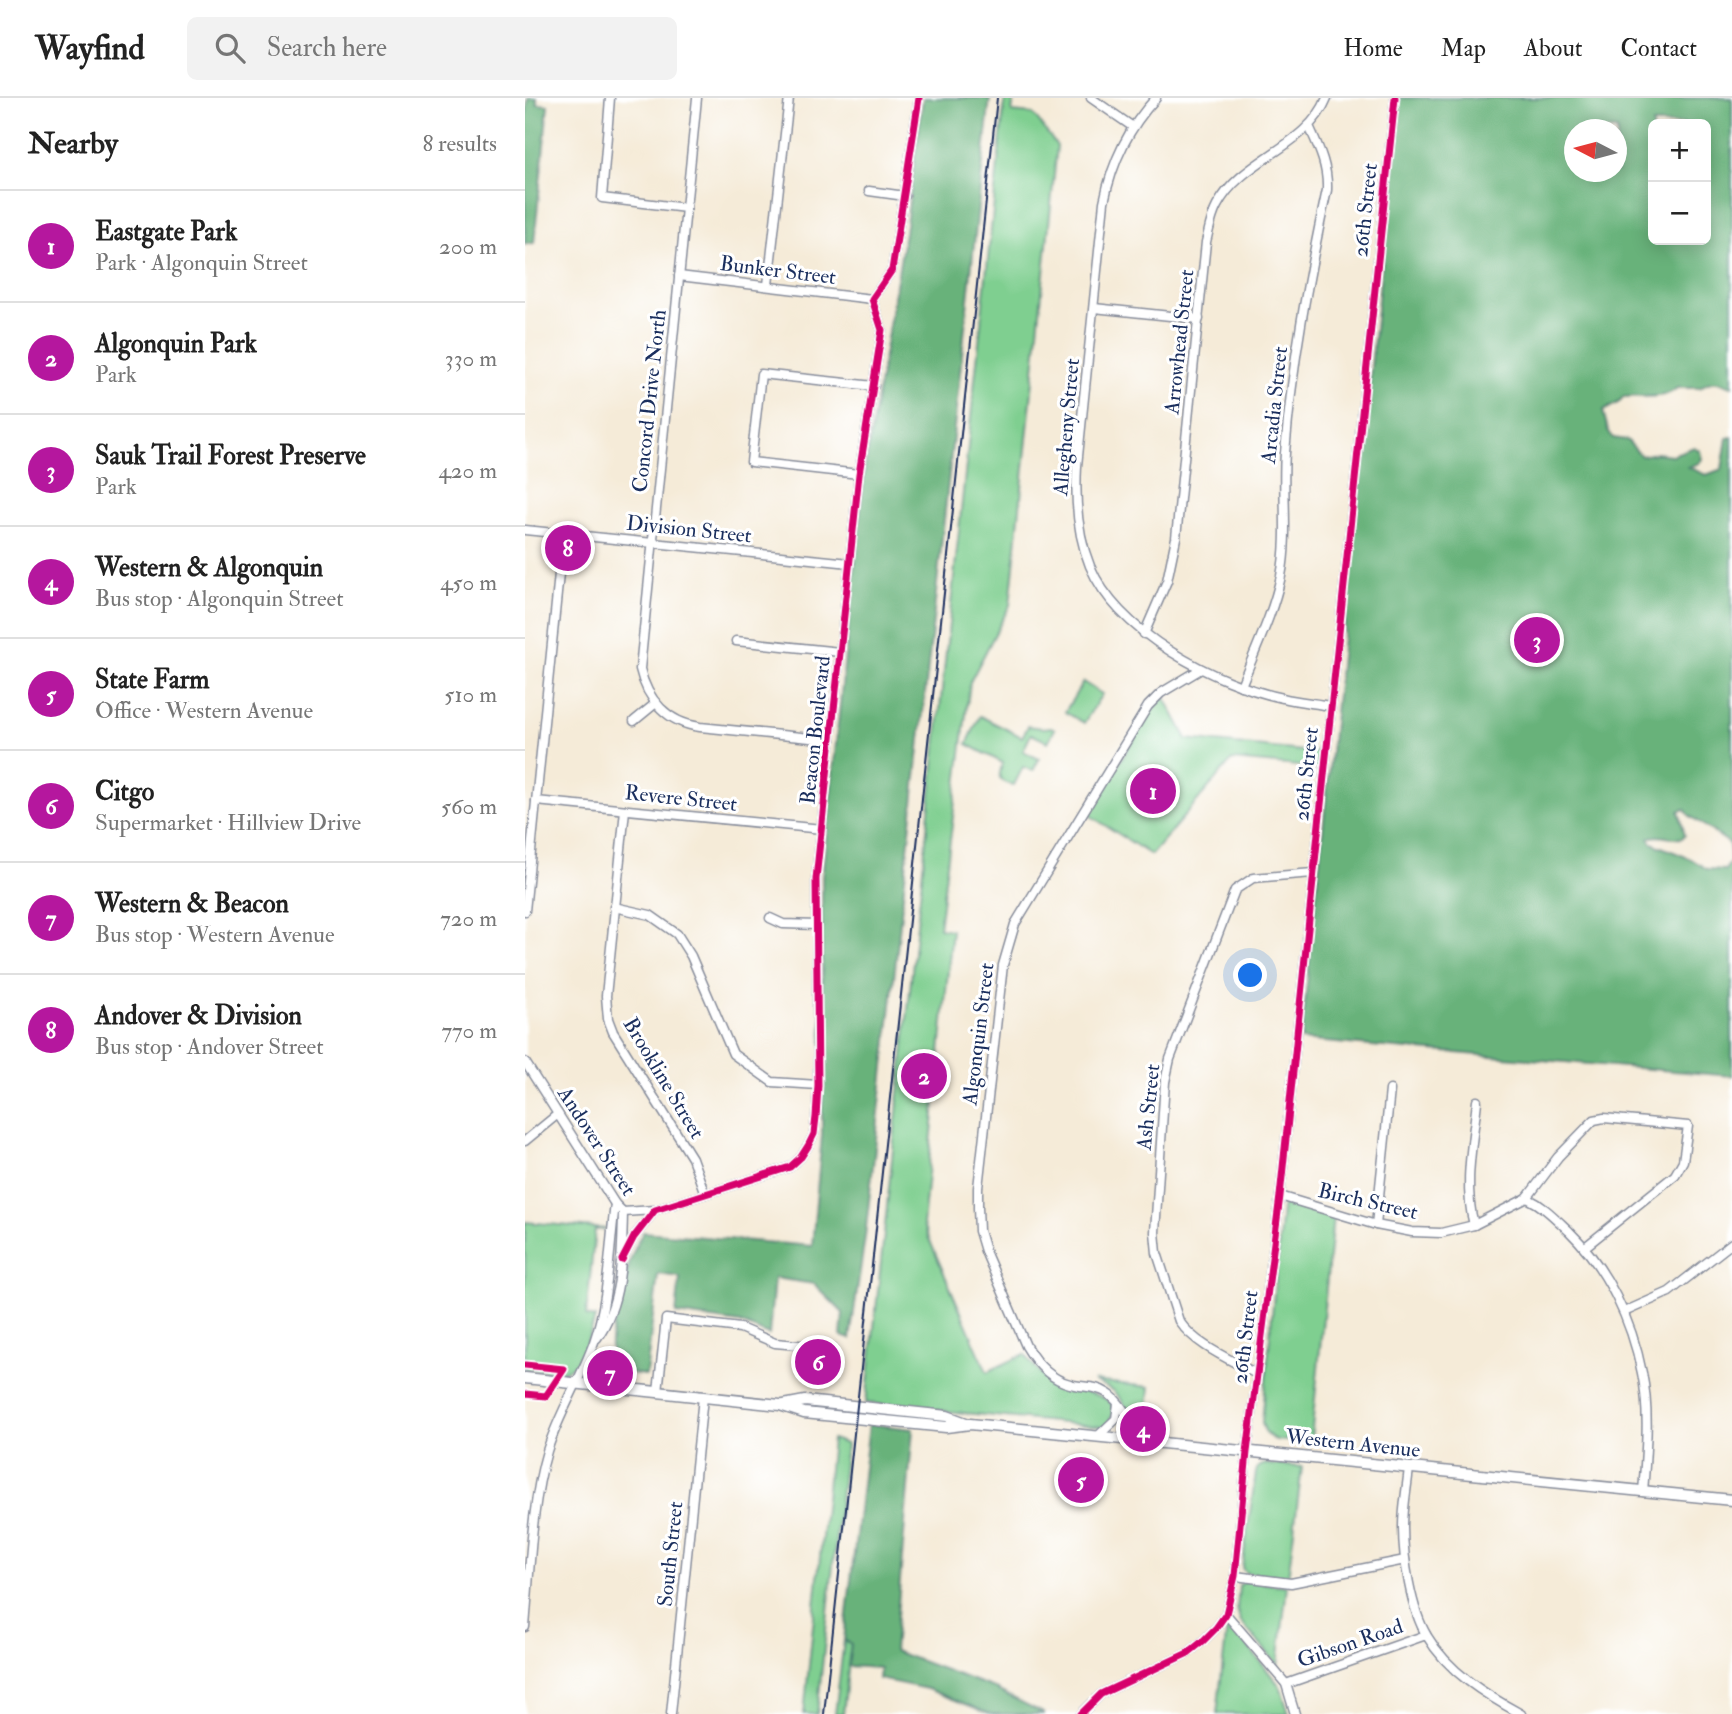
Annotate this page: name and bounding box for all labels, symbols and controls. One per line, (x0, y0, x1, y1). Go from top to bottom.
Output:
search box (187, 17, 677, 80)
text: Wayfind (35, 28, 145, 69)
icon: search (211, 29, 249, 67)
text: Search here (267, 32, 387, 64)
text: Home (1343, 33, 1403, 64)
text: Map (1441, 33, 1486, 64)
text: About (1524, 33, 1583, 64)
text: Contact (1621, 33, 1697, 64)
north arrow (1564, 119, 1627, 182)
map controls (1648, 119, 1711, 245)
button: + (1648, 119, 1711, 182)
text: Nearby (28, 125, 118, 162)
text: 8 results (422, 129, 497, 158)
street label: 26th Street (1347, 162, 1384, 258)
button: − (1648, 182, 1711, 245)
text: Eastgate Park (95, 216, 237, 248)
text: 1 (47, 232, 55, 261)
text: 200 m (439, 232, 497, 261)
text: Park · Algonquin Street (95, 248, 308, 277)
street label: Bunker Street (718, 250, 838, 291)
street label: Arrowhead Street (1158, 268, 1201, 417)
street label: Concord Drive North (626, 308, 673, 494)
text: Algonquin Park (95, 328, 257, 360)
text: 2 (45, 344, 57, 373)
text: 330 m (445, 344, 497, 373)
street label: Arcadia Street (1255, 345, 1294, 466)
street label: Allegheny Street (1047, 357, 1086, 498)
text: Park (95, 360, 137, 389)
text: Sauk Trail Forest Preserve (95, 440, 366, 472)
text: 3 (47, 456, 55, 485)
text: 420 m (438, 456, 497, 485)
text: Park (95, 472, 137, 501)
street label: Division Street (625, 509, 753, 550)
pin: 8 (545, 522, 591, 574)
text: Western & Algonquin (95, 552, 323, 584)
text: 4 (45, 568, 57, 597)
text: 450 m (440, 568, 497, 597)
text: Bus stop · Algonquin Street (95, 584, 344, 613)
pin: 3 (1514, 614, 1560, 666)
street label: Beacon Boulevard (794, 654, 837, 806)
text: State Farm (95, 664, 210, 696)
text: 5 (46, 680, 56, 709)
text: 510 m (444, 680, 497, 709)
text: Office · Western Avenue (95, 696, 313, 725)
street label: 26th Street (1288, 726, 1325, 822)
pin: 1 (1130, 765, 1176, 817)
text: Citgo (95, 776, 154, 808)
street label: Revere Street (623, 779, 739, 818)
text: 6 (45, 792, 57, 821)
text: 560 m (441, 792, 497, 821)
text: Supermarket · Hillview Drive (95, 808, 361, 837)
text: Western & Beacon (95, 888, 289, 920)
text: 7 (46, 904, 56, 933)
text: 720 m (440, 904, 497, 933)
text: Bus stop · Western Avenue (95, 920, 335, 949)
your location (1233, 958, 1267, 992)
street label: Algonquin Street (956, 961, 1001, 1108)
text: Andover & Division (95, 1000, 302, 1032)
street label: Brookline Street (617, 1012, 711, 1144)
text: 8 (46, 1016, 56, 1045)
text: 770 m (441, 1016, 497, 1045)
text: Bus stop · Andover Street (95, 1032, 324, 1061)
pin: 2 (901, 1050, 947, 1102)
street label: Ash Street (1130, 1062, 1166, 1152)
street label: Andover Street (551, 1081, 642, 1201)
street label: Birch Street (1315, 1177, 1421, 1226)
street label: 26th Street (1226, 1289, 1265, 1385)
pin: 6 (795, 1336, 841, 1388)
pin: 7 (587, 1347, 633, 1399)
pin: 4 (1120, 1403, 1166, 1455)
street label: Western Avenue (1283, 1423, 1422, 1464)
pin: 5 (1058, 1454, 1104, 1506)
street label: South Street (652, 1500, 689, 1608)
street label: Gibson Road (1294, 1613, 1407, 1674)

